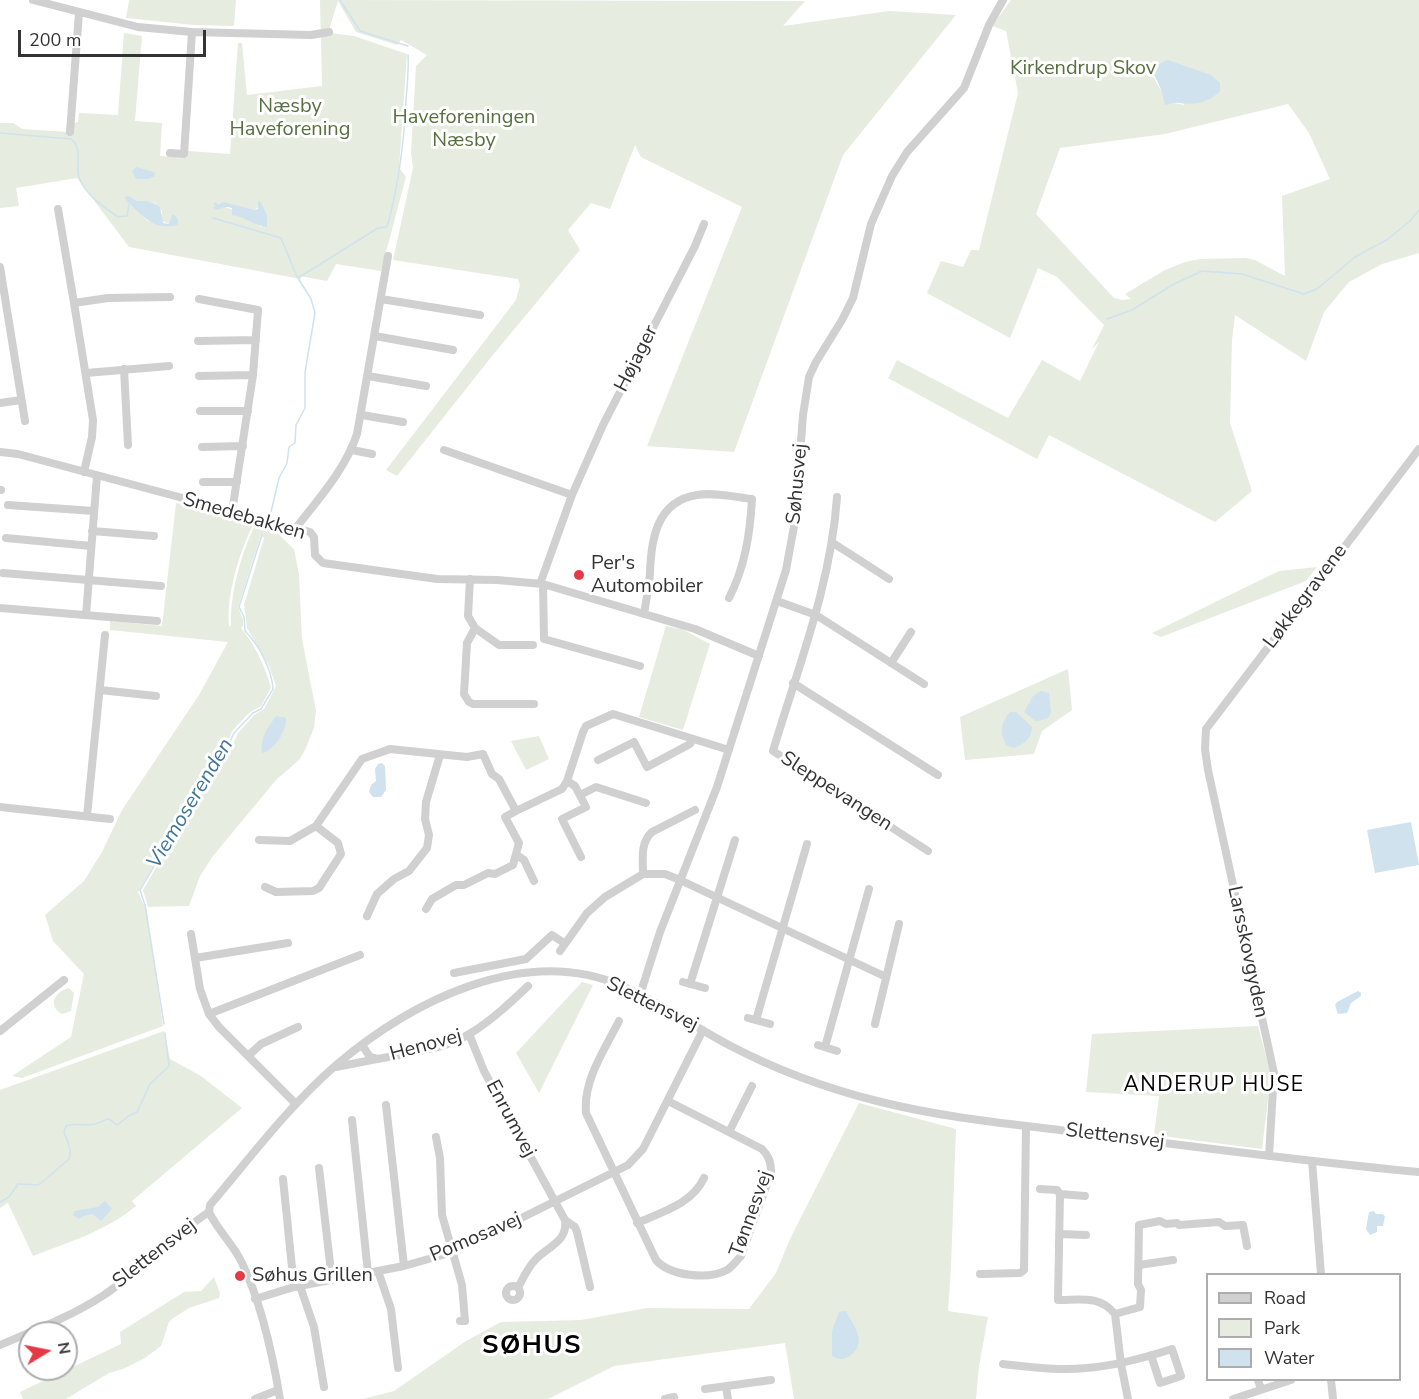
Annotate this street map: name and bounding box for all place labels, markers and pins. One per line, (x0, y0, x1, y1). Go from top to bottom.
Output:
place label: Per's Automobiler (591, 552, 703, 599)
marker: Per's Automobiler (572, 568, 586, 582)
place label: Søhus Grillen (252, 1264, 373, 1288)
marker: Søhus Grillen (233, 1269, 247, 1283)

